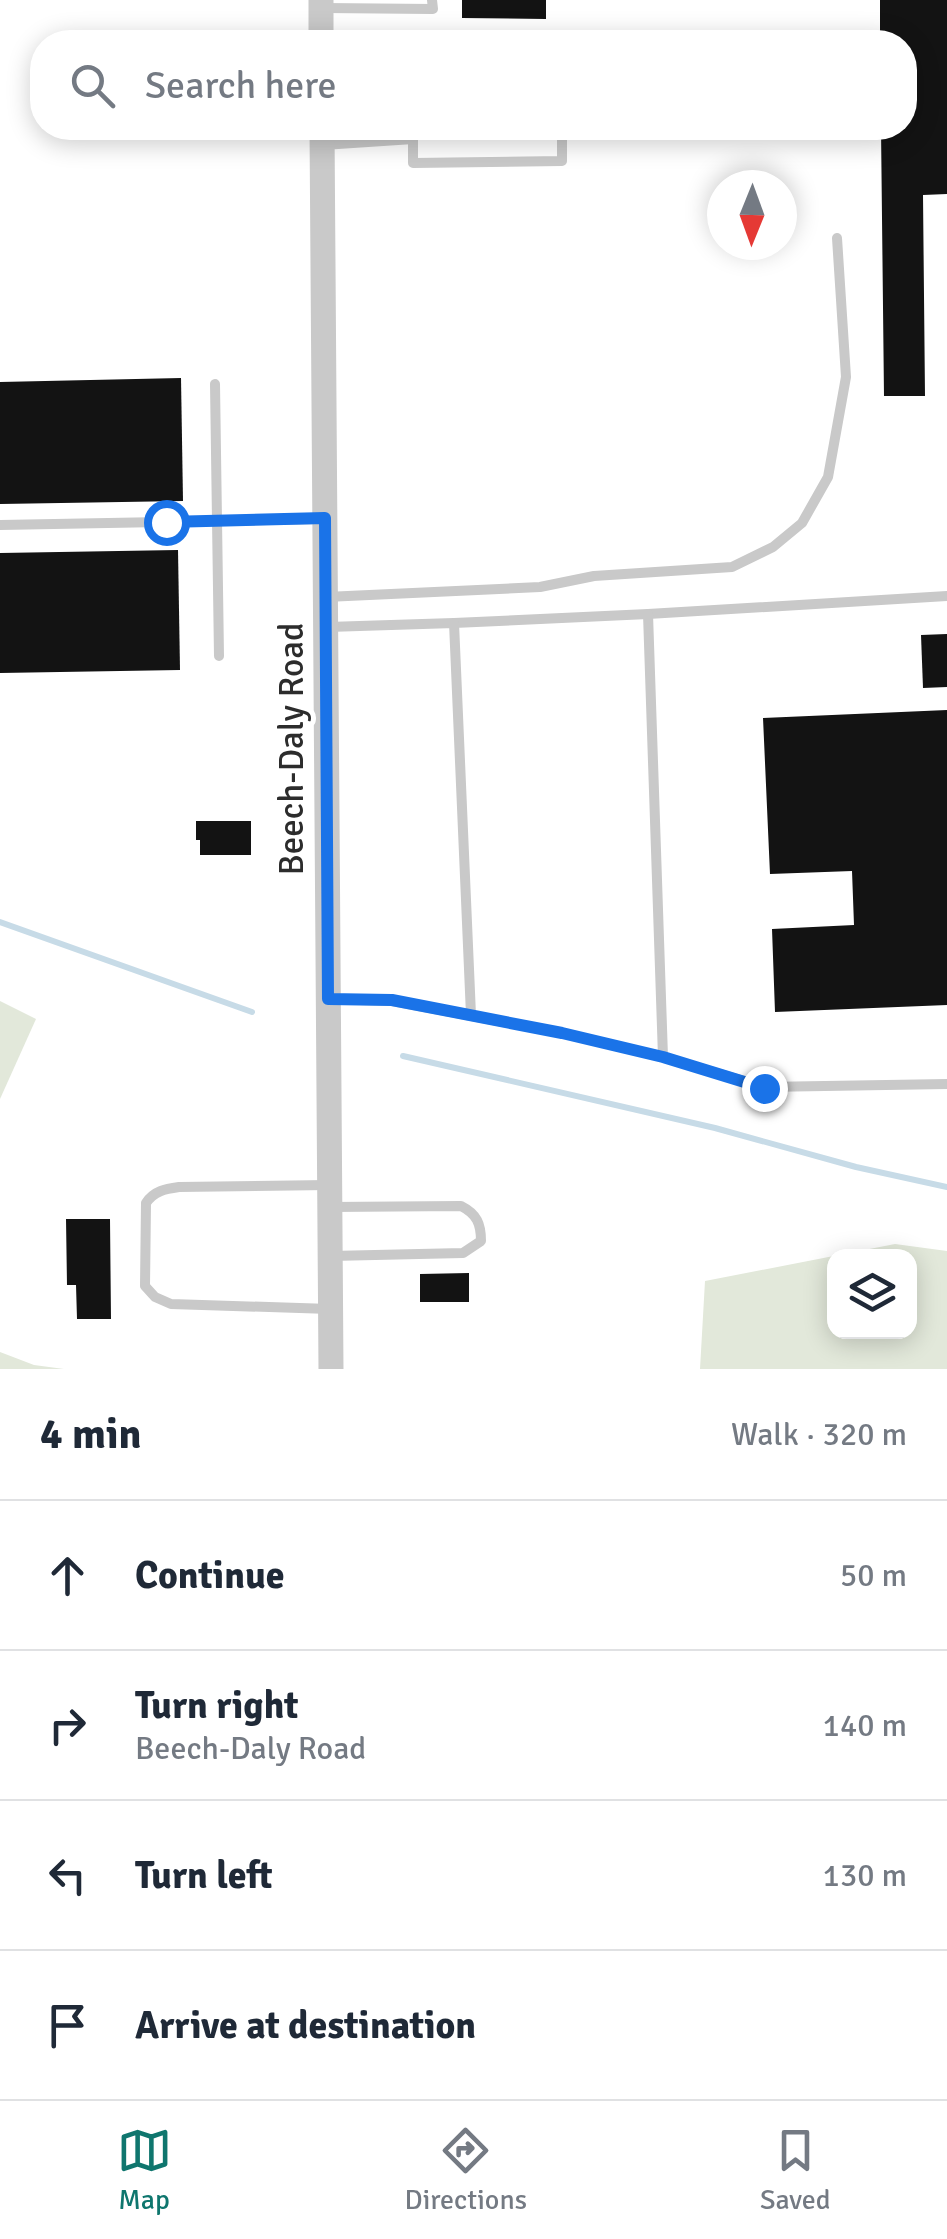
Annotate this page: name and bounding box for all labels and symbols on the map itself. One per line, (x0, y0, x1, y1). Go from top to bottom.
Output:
north arrow (707, 170, 797, 260)
route start (144, 500, 190, 546)
street label: Beech-Daly Road (270, 623, 313, 875)
route end (742, 1066, 788, 1112)

